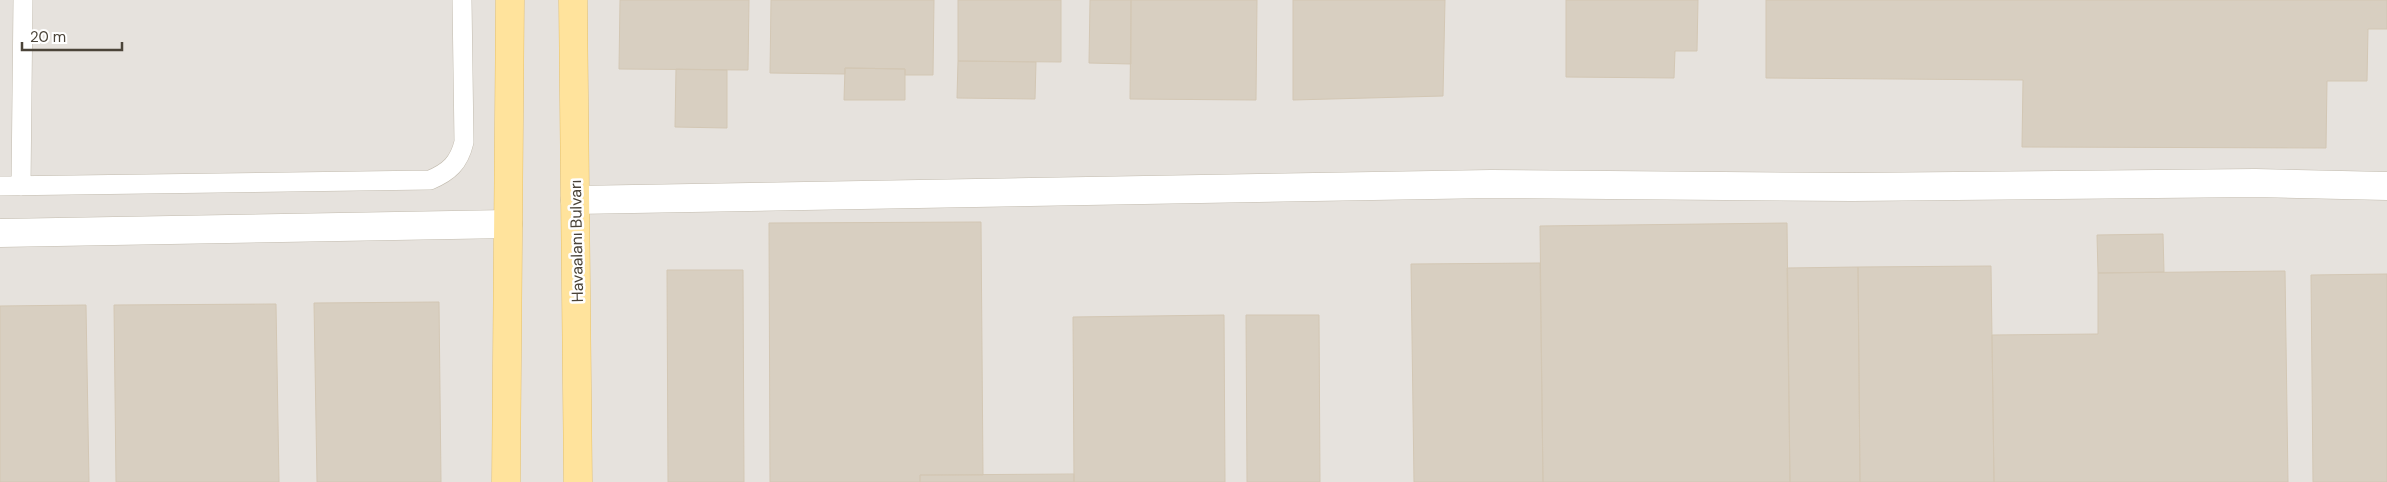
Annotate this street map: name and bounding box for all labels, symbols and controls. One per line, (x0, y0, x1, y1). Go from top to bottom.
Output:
scale bar (22, 20, 122, 52)
text: 20 m (30, 27, 66, 47)
street label: Havaalanı Bulvarı (565, 180, 588, 302)

